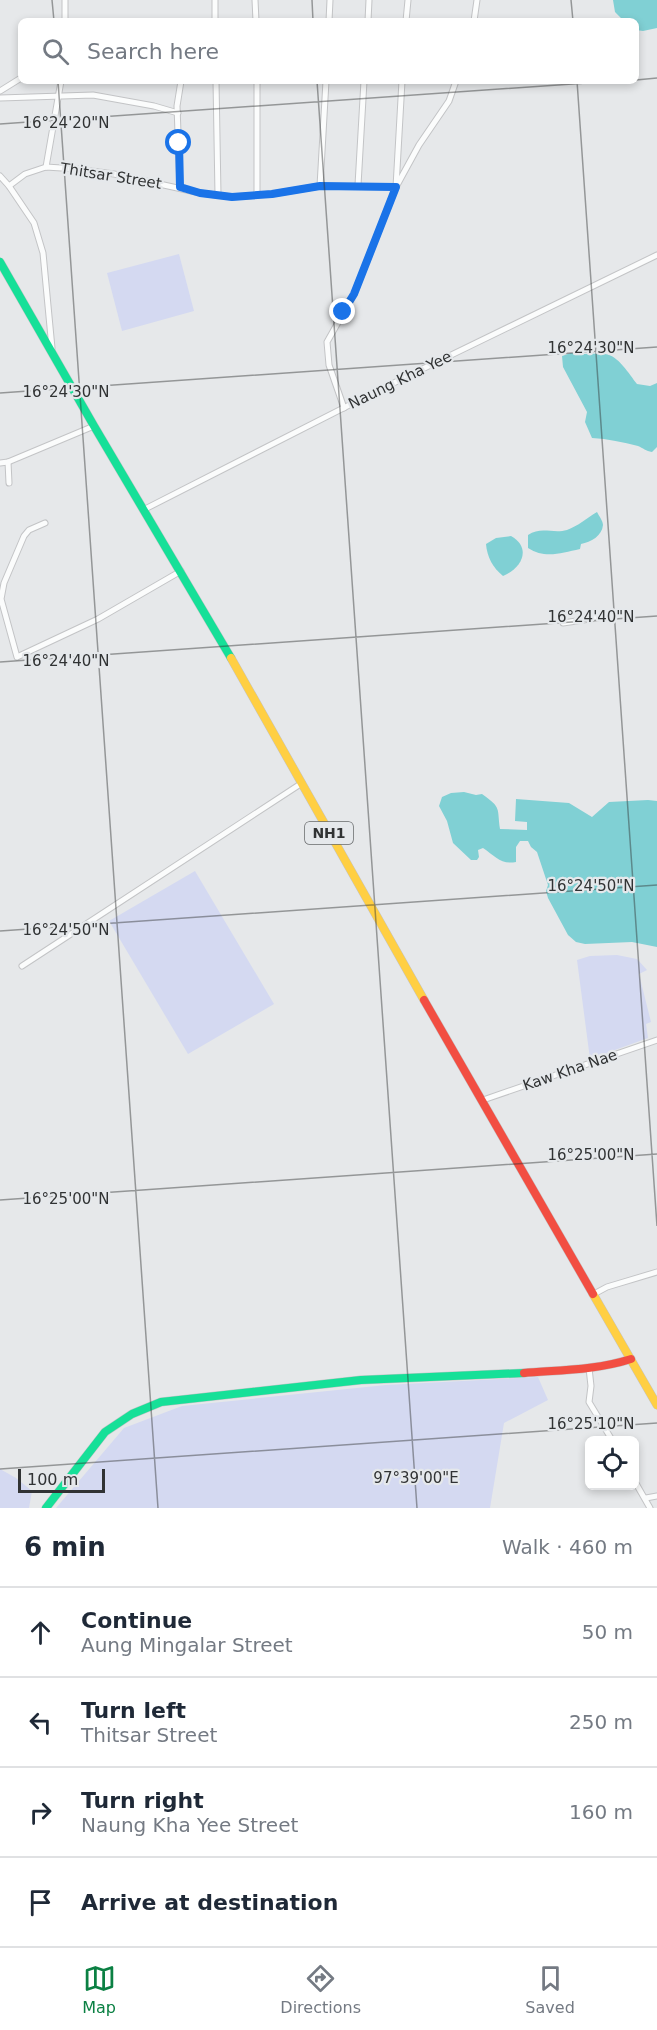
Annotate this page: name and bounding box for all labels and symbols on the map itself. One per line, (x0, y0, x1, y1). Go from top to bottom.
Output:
text: 16°24'20"N (22, 114, 110, 132)
route start (165, 129, 191, 155)
street label: Thitsar Street (58, 159, 163, 193)
route end (329, 298, 355, 324)
text: 16°24'30"N (547, 339, 635, 357)
street label: Naung Kha Yee (345, 347, 455, 413)
text: 16°24'30"N (22, 383, 110, 401)
text: 16°24'40"N (547, 608, 635, 626)
text: 16°24'40"N (22, 652, 110, 670)
road number: NH1 (305, 822, 353, 844)
text: 16°24'50"N (547, 877, 635, 895)
text: 16°24'50"N (22, 921, 110, 939)
street label: Kaw Kha Nae (520, 1045, 620, 1095)
text: 16°25'00"N (547, 1146, 635, 1164)
text: 16°25'00"N (22, 1190, 110, 1208)
text: 16°25'10"N (547, 1415, 635, 1433)
scale bar (18, 1466, 105, 1494)
text: 97°39'00"E (373, 1469, 459, 1487)

